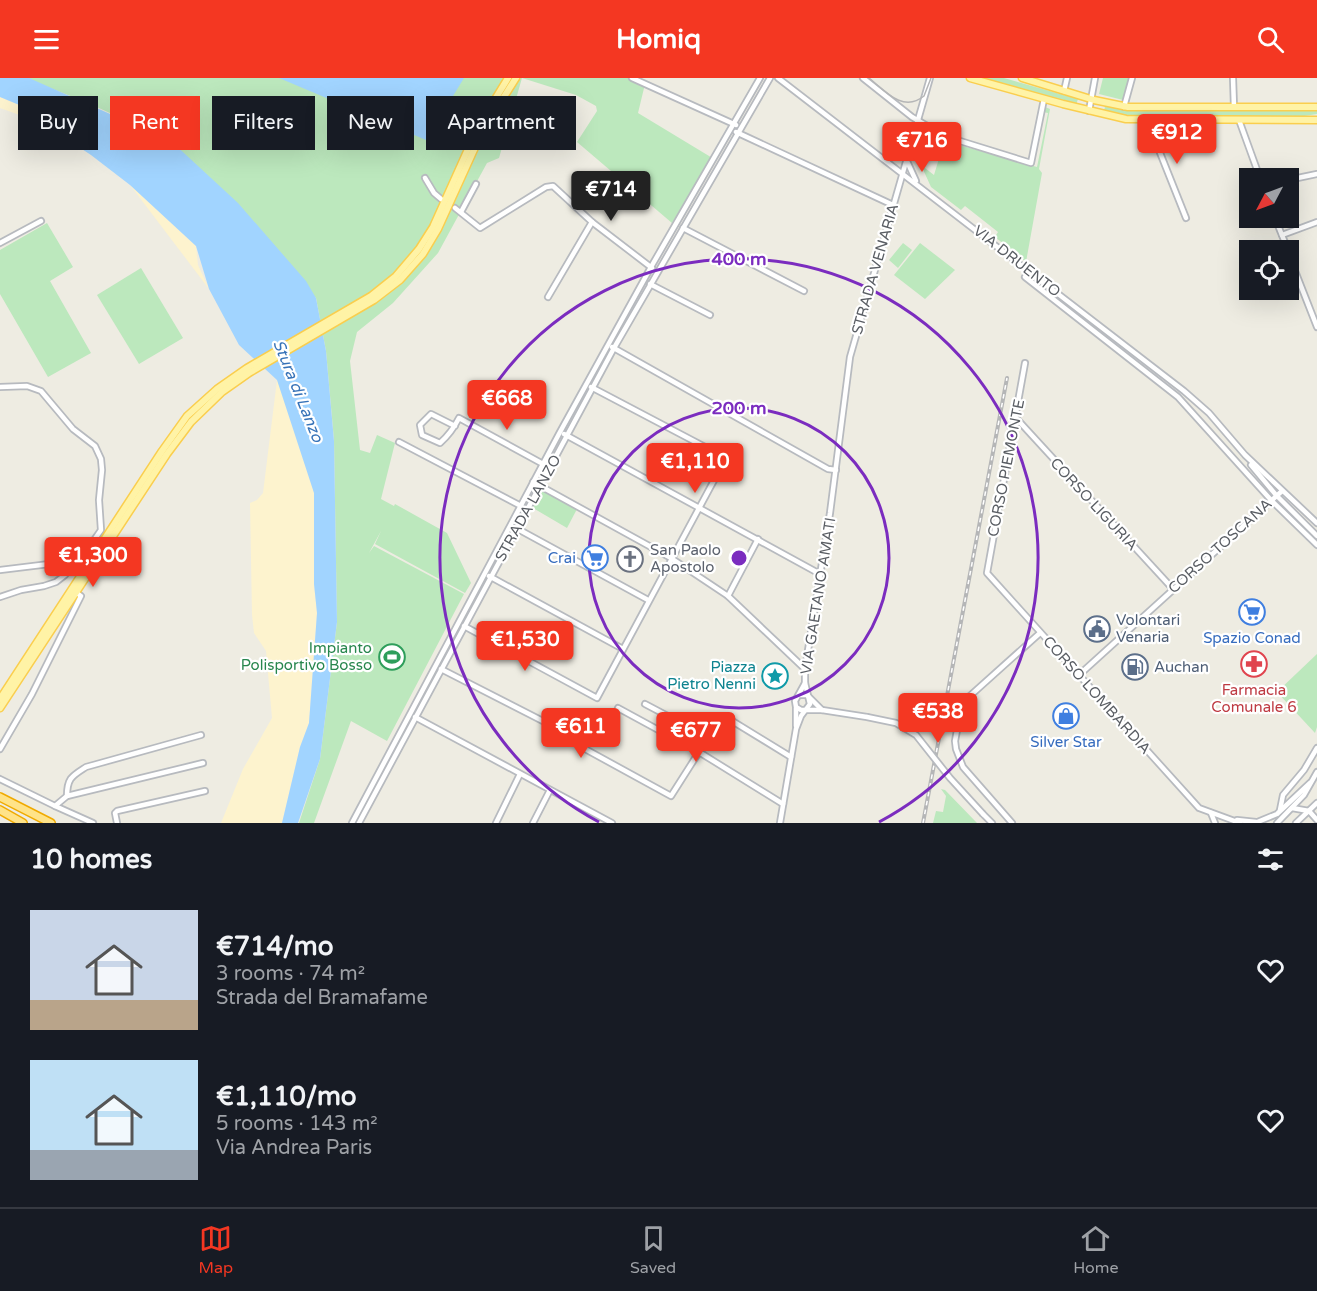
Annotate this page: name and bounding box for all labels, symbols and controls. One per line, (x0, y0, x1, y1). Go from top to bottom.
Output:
icon: menu (30, 23, 63, 56)
text: Homiq (616, 23, 701, 56)
icon: search (1254, 23, 1287, 56)
chip: Buy (18, 96, 98, 150)
chip: Rent (110, 96, 200, 150)
chip: Filters (212, 96, 315, 150)
chip: New (327, 96, 414, 150)
chip: Apartment (426, 96, 576, 150)
pin: €912 (1141, 114, 1213, 165)
text: €912 (1151, 121, 1203, 145)
pin: €716 (886, 122, 958, 173)
text: €716 (896, 129, 948, 153)
north arrow (1239, 168, 1299, 228)
map controls (1239, 168, 1299, 300)
pin: €714 (575, 171, 647, 222)
text: €714 (585, 178, 637, 202)
street label: STRADA VENARIA (848, 202, 902, 336)
street label: VIA DRUENTO (970, 221, 1064, 301)
button: locate (1239, 240, 1299, 300)
text: 400 m (711, 248, 767, 270)
water label: Stura di Lanzo (268, 337, 328, 446)
pin: €668 (471, 380, 543, 431)
text: €668 (481, 387, 533, 411)
text: 200 m (711, 397, 767, 419)
street label: CORSO PIEMONTE (984, 398, 1028, 538)
pin: €1,110 (646, 443, 744, 494)
text: €1,110 (660, 450, 730, 474)
street label: STRADA LANZO (491, 452, 565, 564)
street label: CORSO LIGURIA (1046, 454, 1142, 554)
street label: CORSO TOSCANA (1164, 495, 1276, 597)
street label: VIA GAETANO AMATI (797, 516, 839, 676)
pin: €1,300 (44, 537, 142, 588)
place label: San Paolo Apostolo (650, 541, 721, 576)
supermarket icon: Crai (580, 543, 610, 573)
text: €1,300 (58, 544, 128, 568)
church icon: San Paolo Apostolo (615, 544, 645, 574)
centre of rings (729, 548, 749, 568)
place label: Crai (548, 549, 576, 567)
supermarket icon: Spazio Conad (1237, 597, 1267, 627)
place label: Volontari Venaria (1116, 611, 1180, 646)
public building icon: Volontari Venaria (1082, 614, 1112, 644)
pin: €1,530 (476, 621, 574, 672)
text: €1,530 (490, 628, 560, 652)
place label: Spazio Conad (1203, 629, 1301, 647)
street label: CORSO LOMBARDIA (1039, 632, 1155, 758)
place label: Impianto Polisportivo Bosso (241, 639, 372, 674)
sports icon: Impianto Polisportivo Bosso (377, 642, 407, 672)
pharmacy icon: Farmacia Comunale 6 (1239, 649, 1269, 679)
fuel station icon: Auchan (1120, 652, 1150, 682)
place label: Piazza Pietro Nenni (667, 658, 756, 693)
place label: Auchan (1154, 658, 1209, 676)
place icon: Piazza Pietro Nenni (760, 661, 790, 691)
place label: Farmacia Comunale 6 (1211, 681, 1297, 716)
pin: €538 (902, 693, 974, 744)
text: €538 (912, 700, 964, 724)
shop icon: Silver Star (1051, 701, 1081, 731)
pin: €611 (545, 708, 617, 759)
pin: €677 (660, 712, 732, 763)
text: €611 (555, 715, 607, 739)
text: €677 (670, 719, 722, 743)
place label: Silver Star (1030, 733, 1102, 751)
icon: filters (1254, 843, 1287, 876)
text: 10 homes (30, 844, 152, 875)
text: €714/mo (216, 931, 334, 962)
icon: home (78, 934, 150, 1006)
icon: heart (1254, 954, 1287, 987)
text: 3 rooms · 74 m² (216, 962, 365, 986)
text: Strada del Bramafame (216, 986, 428, 1010)
text: €1,110/mo (216, 1081, 357, 1112)
icon: home (78, 1084, 150, 1156)
icon: heart (1254, 1104, 1287, 1137)
text: 5 rooms · 143 m² (216, 1112, 378, 1136)
text: Via Andrea Paris (216, 1136, 372, 1160)
tab: Map (198, 1222, 233, 1278)
tab: Saved (630, 1222, 676, 1278)
tab: Home (1073, 1222, 1118, 1278)

